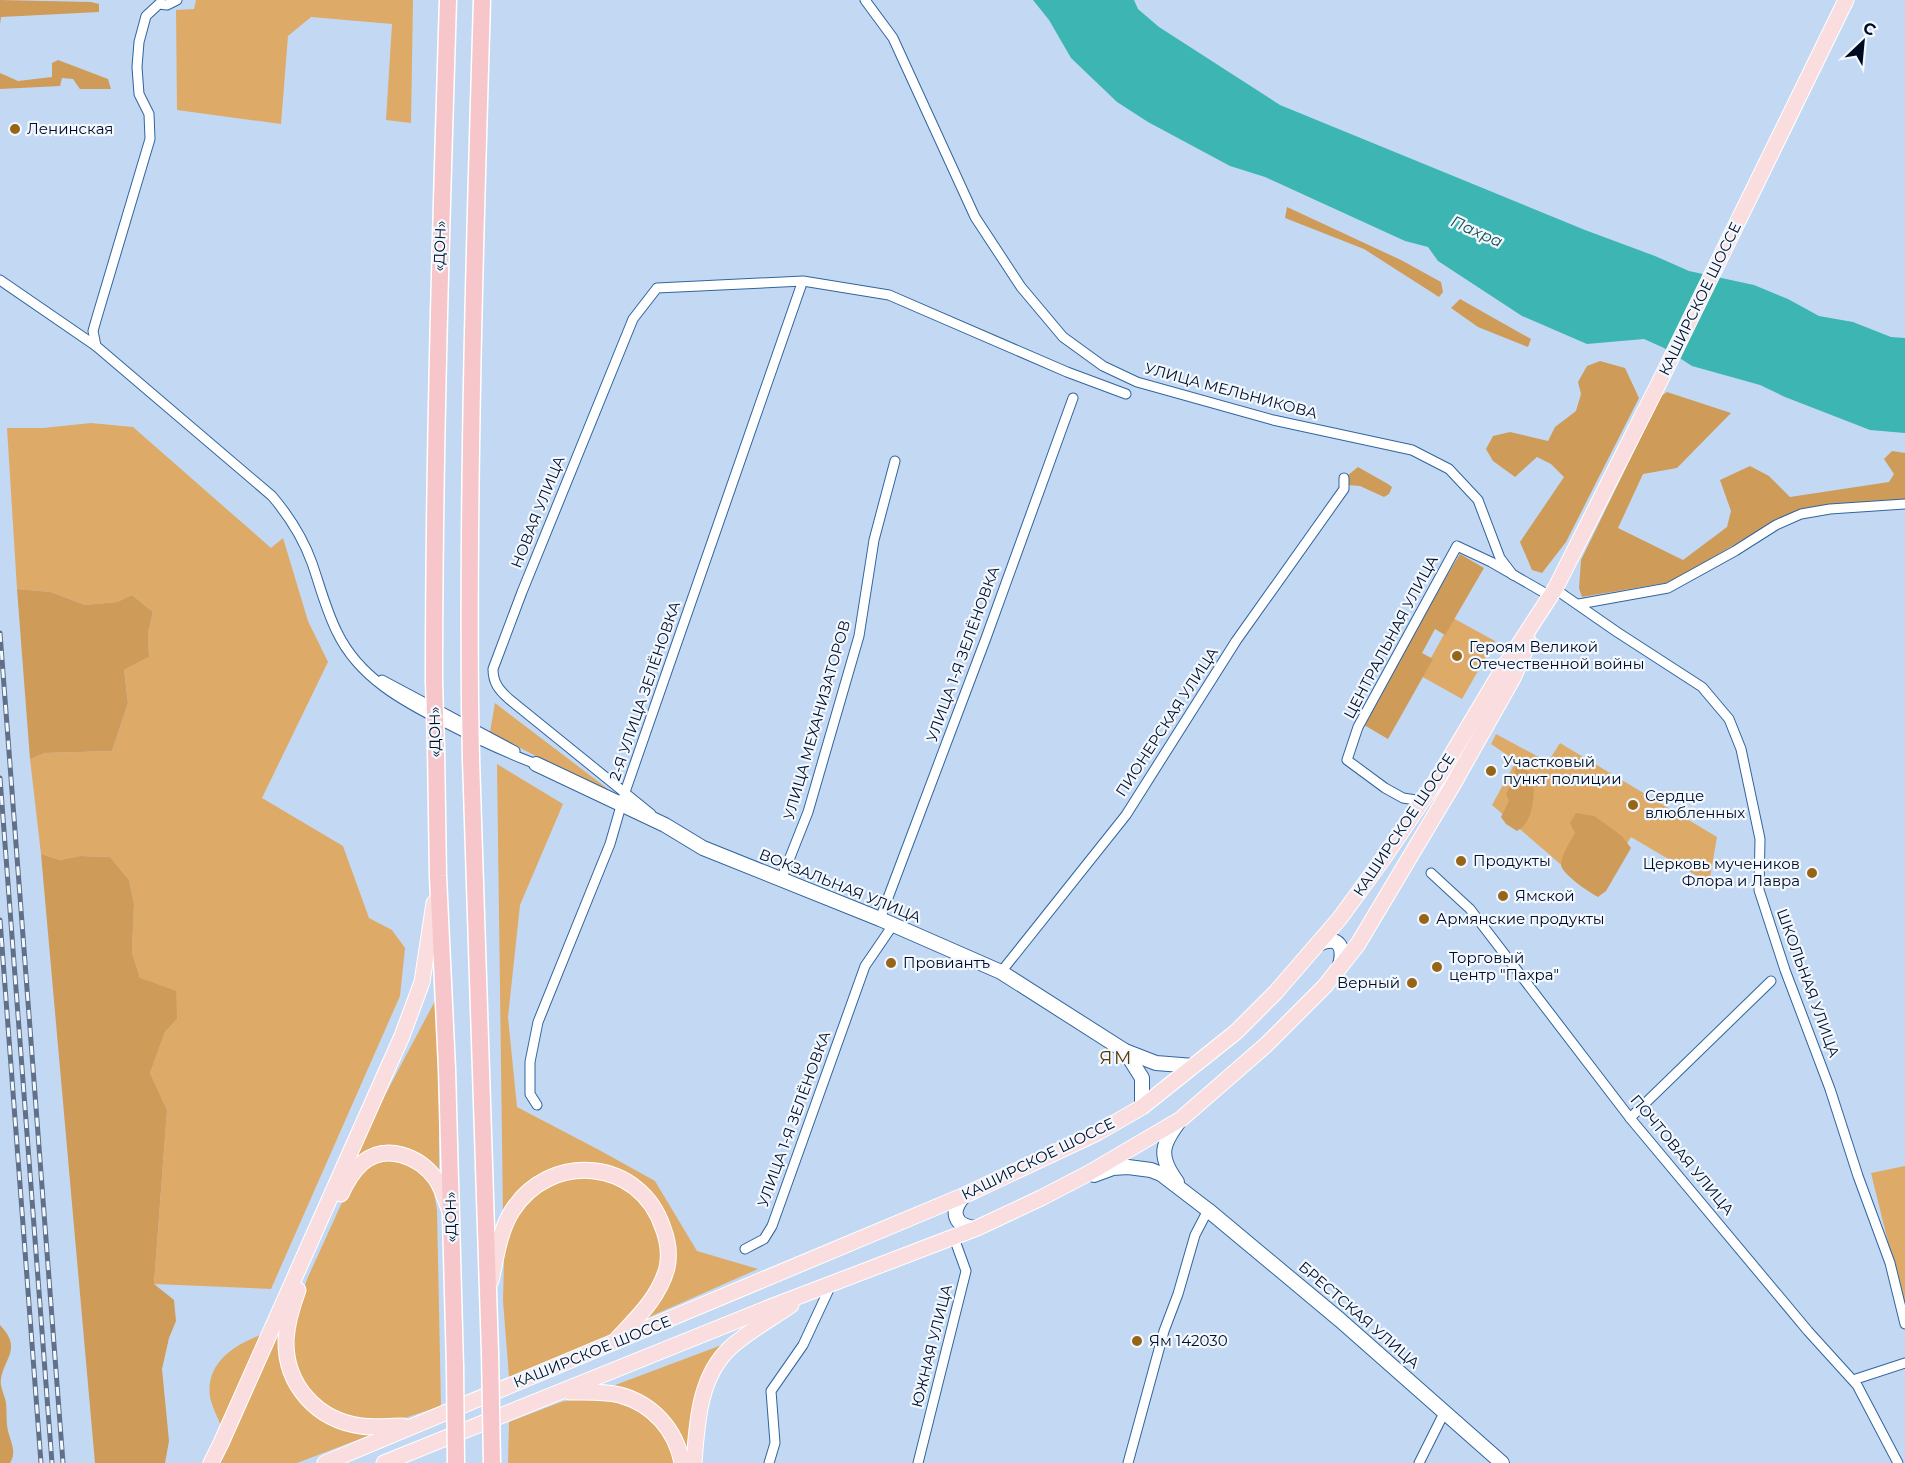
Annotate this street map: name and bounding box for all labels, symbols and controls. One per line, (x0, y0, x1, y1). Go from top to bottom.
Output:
north arrow (1833, 12, 1893, 72)
text: С (1860, 18, 1879, 40)
place label: Ленинская (27, 119, 113, 138)
marker: Ленинская (8, 122, 22, 136)
water label: Пахра (1448, 212, 1506, 251)
street label: КАШИРСКОЕ ШОССЕ (1654, 219, 1745, 378)
street label: «ДОН» (429, 220, 450, 272)
street label: УЛИЦА МЕЛЬНИКОВА (1143, 358, 1320, 423)
street label: НОВАЯ УЛИЦА (506, 453, 569, 571)
street label: ЦЕНТРАЛЬНАЯ УЛИЦА (1339, 552, 1442, 722)
street label: УЛИЦА 1-Я ЗЕЛЁНОВКА (922, 563, 1003, 744)
street label: 2-Я УЛИЦА ЗЕЛЁНОВКА (605, 599, 684, 783)
street label: УЛИЦА МЕХАНИЗАТОРОВ (779, 618, 854, 822)
place label: Героям Великой Отечественной войны (1469, 637, 1645, 673)
street label: ПИОНЕРСКАЯ УЛИЦА (1111, 643, 1222, 800)
marker: Героям Великой Отечественной войны (1450, 649, 1464, 663)
street label: «ДОН» (425, 706, 444, 758)
street label: КАШИРСКОЕ ШОССЕ (1349, 750, 1459, 900)
place label: Участковый пункт полиции (1503, 752, 1622, 788)
marker: Участковый пункт полиции (1484, 764, 1498, 778)
place label: Сердце влюбленных (1645, 786, 1745, 822)
marker: Сердце влюбленных (1626, 798, 1640, 812)
street label: ВОКЗАЛЬНАЯ УЛИЦА (757, 844, 924, 927)
place label: Продукты (1473, 851, 1551, 870)
marker: Продукты (1454, 854, 1468, 868)
place label: Церковь мучеников Флора и Лавра (1643, 854, 1800, 890)
marker: Церковь мучеников Флора и Лавра (1805, 866, 1819, 880)
place label: Ямской (1515, 886, 1575, 905)
marker: Ямской (1496, 889, 1510, 903)
street label: ШКОЛЬНАЯ УЛИЦА (1773, 906, 1844, 1060)
place label: Армянские продукты (1436, 909, 1605, 928)
marker: Армянские продукты (1417, 912, 1431, 926)
place label: Торговый центр "Пахра" (1449, 948, 1559, 984)
place label: Провиантъ (903, 953, 990, 972)
marker: Провиантъ (884, 956, 898, 970)
marker: Торговый центр "Пахра" (1430, 960, 1444, 974)
place label: Верный (1337, 973, 1400, 992)
marker: Верный (1405, 976, 1419, 990)
street label: УЛИЦА 1-Я ЗЕЛЁНОВКА (753, 1028, 834, 1209)
district label: ЯМ (1099, 1047, 1133, 1069)
street label: ПОЧТОВАЯ УЛИЦА (1626, 1090, 1738, 1219)
street label: КАШИРСКОЕ ШОССЕ (958, 1113, 1118, 1204)
street label: «ДОН» (441, 1191, 460, 1243)
street label: БРЕСТСКАЯ УЛИЦА (1295, 1257, 1424, 1372)
street label: ЮЖНАЯ УЛИЦА (907, 1282, 956, 1409)
street label: КАШИРСКОЕ ШОССЕ (510, 1311, 673, 1392)
place label: Ям 142030 (1149, 1331, 1228, 1350)
marker: Ям 142030 (1130, 1334, 1144, 1348)

